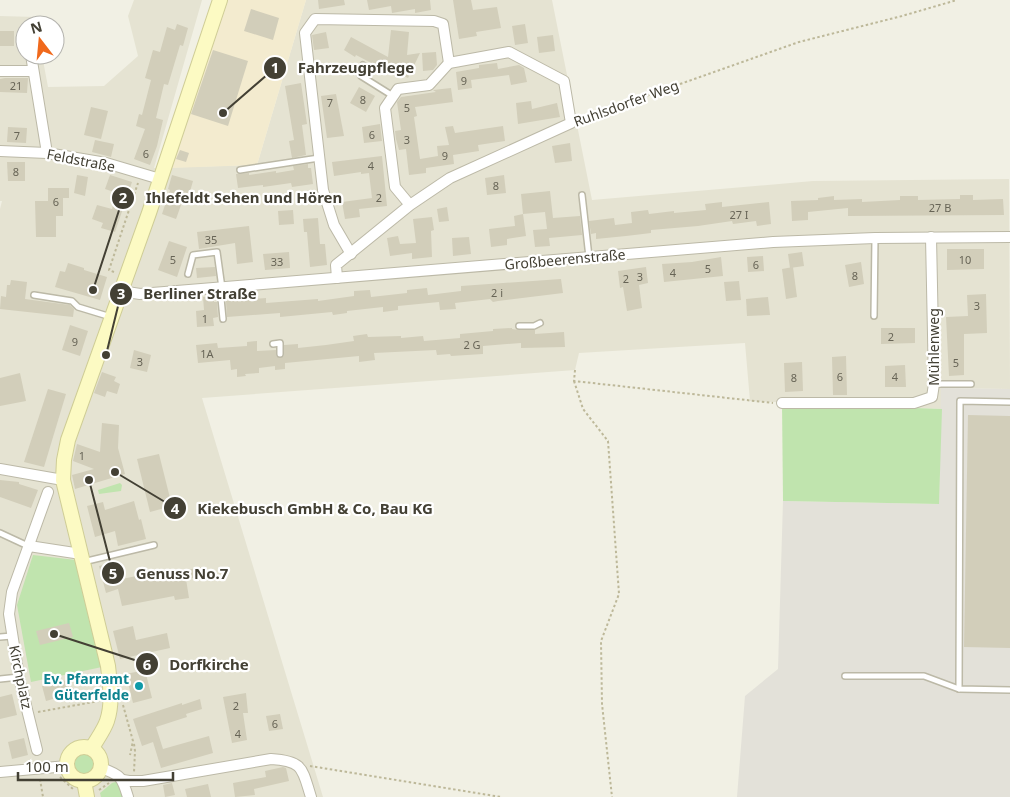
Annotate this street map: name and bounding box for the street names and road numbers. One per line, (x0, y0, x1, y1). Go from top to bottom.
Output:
street label: Ruhlsdorfer Weg (571, 75, 681, 131)
street label: Feldstraße (45, 144, 117, 176)
street label: Großbeerenstraße (504, 244, 626, 274)
street label: Mühlenweg (924, 308, 943, 386)
street label: Kirchplatz (5, 643, 37, 711)

